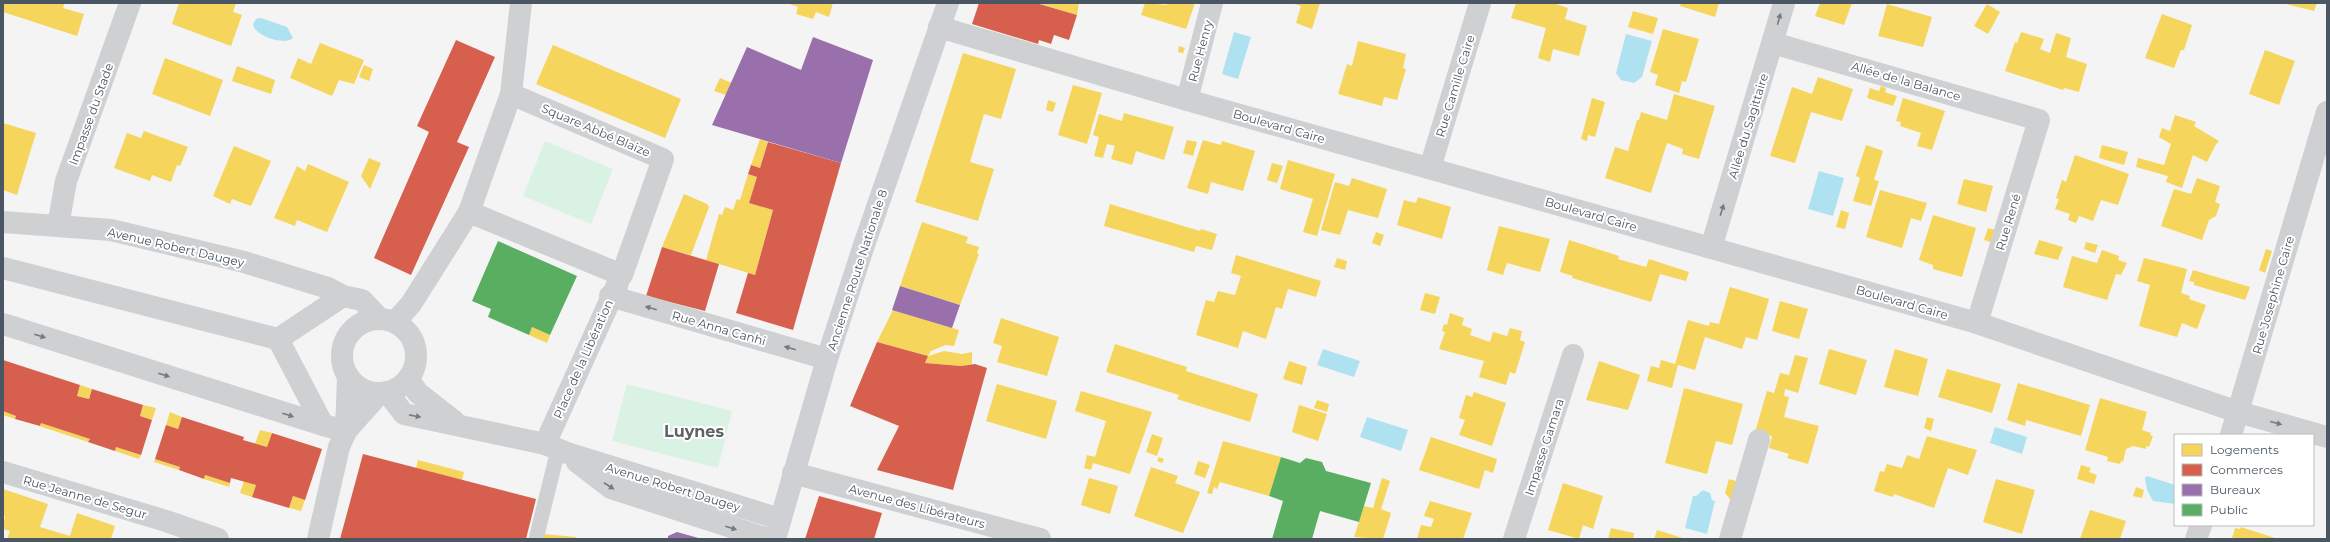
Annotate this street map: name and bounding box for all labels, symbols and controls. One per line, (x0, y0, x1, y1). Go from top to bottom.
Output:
one-way arrow (1777, 13, 1783, 25)
street label: Rue Henry (1185, 18, 1216, 84)
street label: Rue Camille Caire (1432, 33, 1478, 139)
street label: Allée de la Balance (1850, 58, 1962, 104)
street label: Impasse du Stade (66, 61, 116, 167)
street label: Allée du Sagittaire (1725, 71, 1771, 181)
street label: Square Abbé Blaize (539, 100, 653, 160)
street label: Boulevard Caire (1231, 106, 1327, 146)
street label: Ancienne Route Nationale 8 (824, 187, 890, 353)
street label: Rue René (1992, 192, 2024, 252)
street label: Boulevard Caire (1543, 194, 1639, 234)
one-way arrow (1719, 204, 1725, 216)
street label: Avenue Robert Daugey (106, 224, 246, 270)
street label: Rue Josephine Caire (2249, 234, 2297, 356)
street label: Boulevard Caire (1854, 282, 1950, 322)
street label: Place de la Libération (550, 297, 616, 421)
one-way arrow (645, 305, 657, 311)
street label: Rue Anna Canhi (670, 307, 768, 349)
one-way arrow (34, 333, 46, 339)
one-way arrow (783, 345, 795, 351)
one-way arrow (158, 373, 170, 379)
street label: Impasse Gamara (1521, 397, 1567, 497)
one-way arrow (282, 412, 294, 418)
one-way arrow (409, 413, 421, 419)
one-way arrow (2270, 420, 2282, 426)
district label: Luynes (664, 422, 724, 441)
legend (2174, 434, 2314, 526)
text: Logements (2210, 442, 2279, 457)
street label: Avenue Robert Daugey (604, 459, 743, 515)
text: Commerces (2210, 462, 2283, 477)
street label: Rue Jeanne de Segur (21, 472, 149, 522)
street label: Avenue des Libérateurs (847, 481, 987, 531)
one-way arrow (604, 482, 614, 490)
text: Bureaux (2210, 482, 2261, 497)
text: Public (2210, 502, 2248, 517)
one-way arrow (726, 525, 738, 531)

